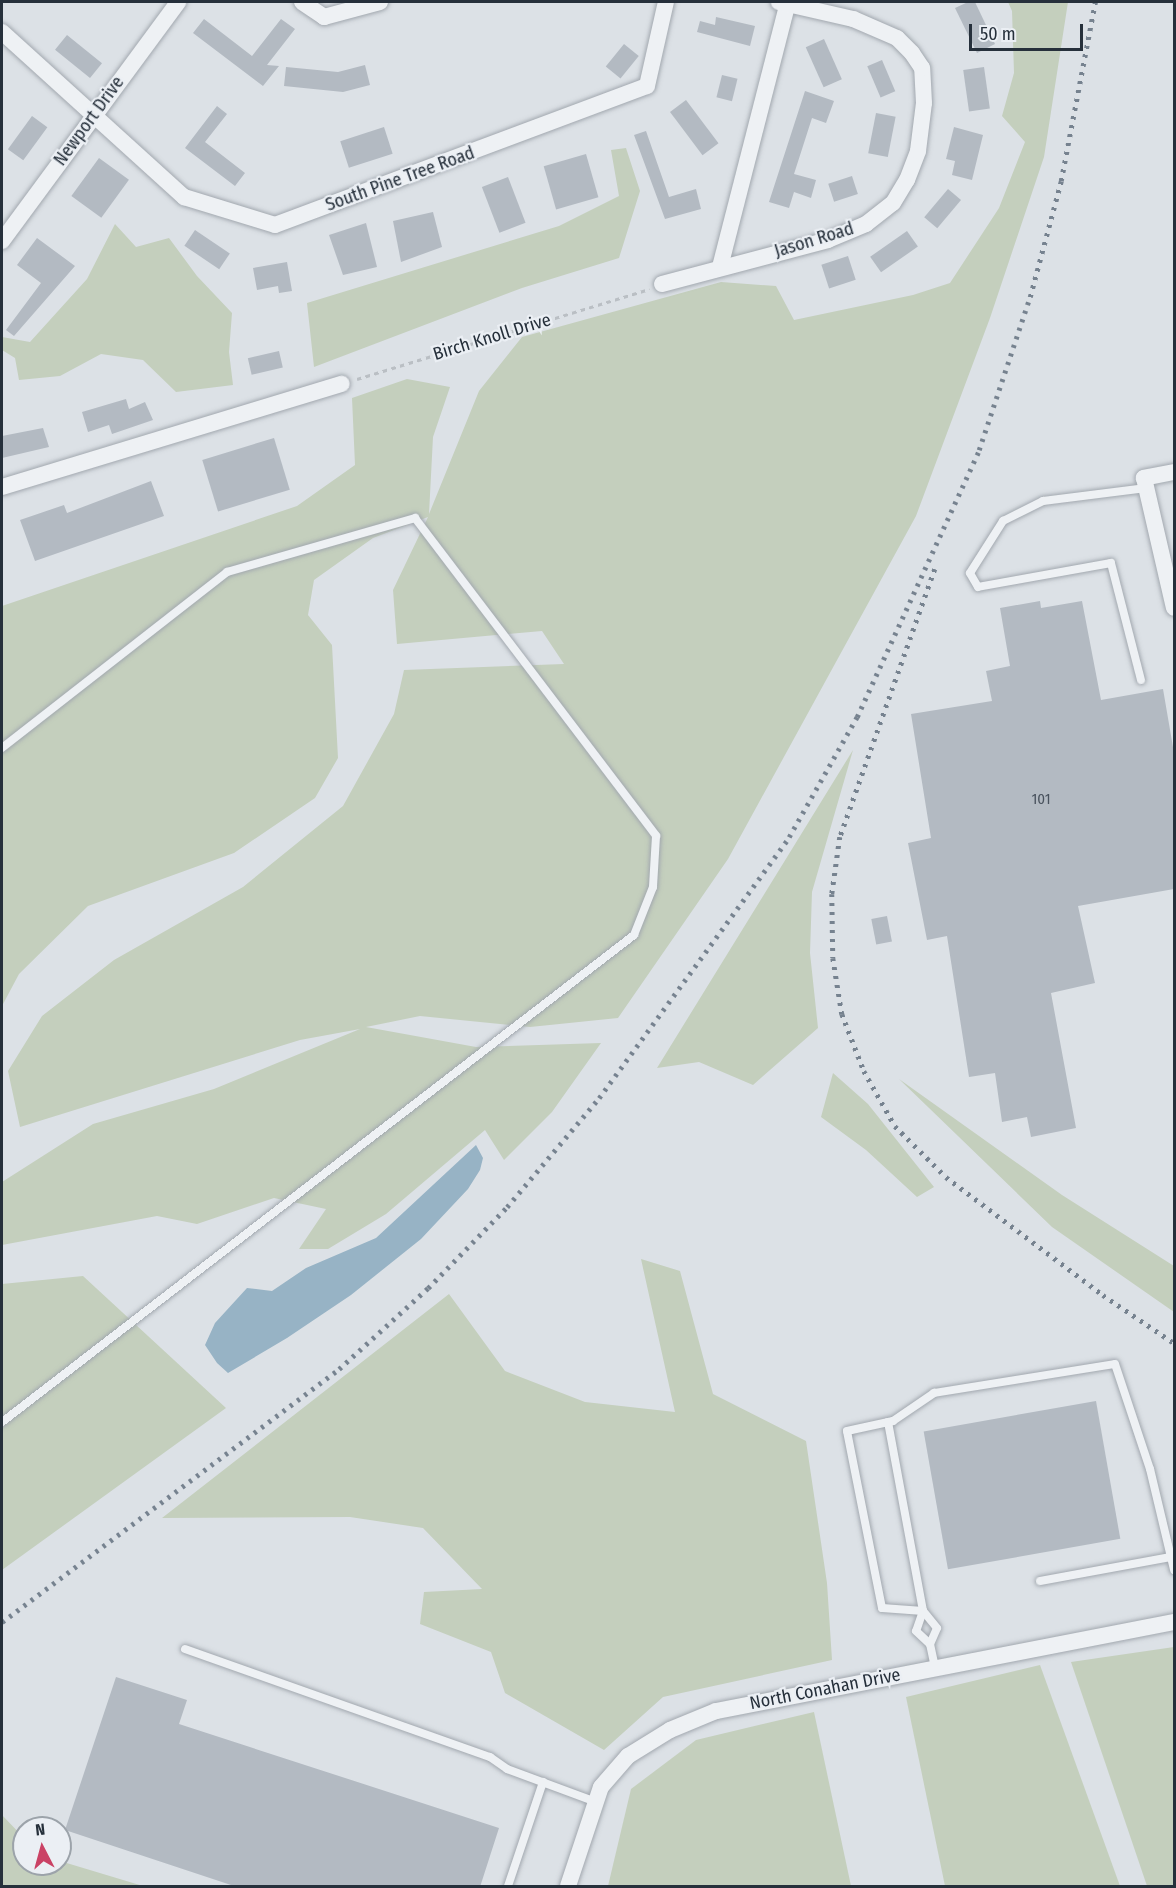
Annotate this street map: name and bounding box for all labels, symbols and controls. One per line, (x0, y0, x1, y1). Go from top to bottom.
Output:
scale bar (972, 12, 1086, 50)
text: 50 m (980, 23, 1016, 45)
street label: Newport Drive (49, 72, 129, 170)
street label: South Pine Tree Road (323, 142, 477, 216)
street label: Jason Road (772, 218, 856, 262)
street label: Birch Knoll Drive (431, 309, 553, 365)
house number: 101 (1031, 791, 1051, 809)
street label: North Conahan Drive (748, 1664, 902, 1714)
north arrow (12, 1816, 72, 1876)
text: N (35, 1820, 46, 1840)

